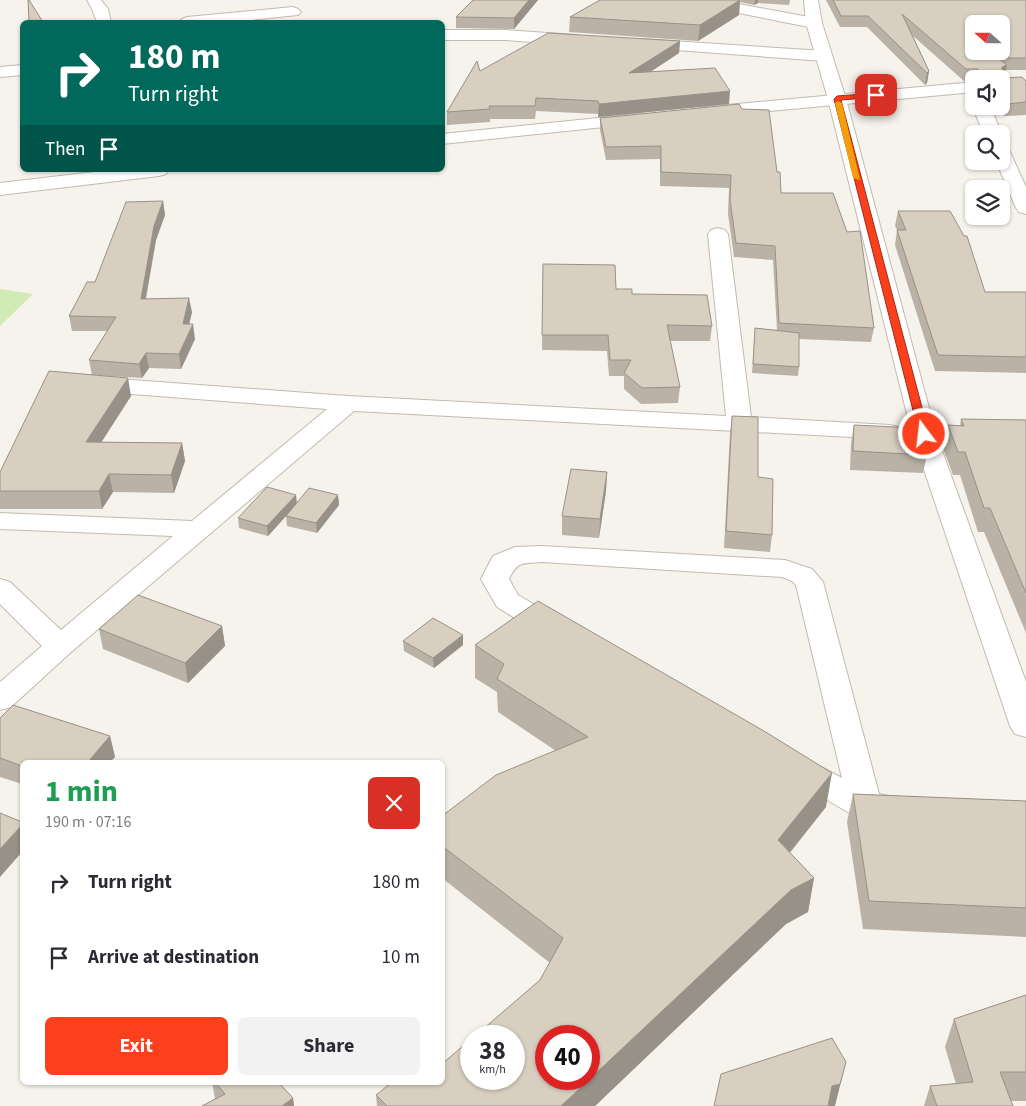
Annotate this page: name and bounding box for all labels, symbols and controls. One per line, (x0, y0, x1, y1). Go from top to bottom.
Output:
north arrow (965, 15, 1010, 60)
map controls (965, 15, 1010, 225)
text: 180 m (128, 32, 220, 82)
icon: right (45, 40, 110, 105)
button: sound (965, 70, 1010, 115)
pin (855, 74, 897, 116)
text: Turn right (128, 78, 218, 110)
icon: arrive (862, 81, 890, 109)
button: search (965, 125, 1010, 170)
icon: arrive (95, 135, 123, 163)
text: Then (45, 136, 85, 163)
button: layers (965, 180, 1010, 225)
position arrow (897, 407, 949, 459)
text: 1 min (45, 770, 118, 813)
button: close (368, 777, 420, 829)
text: 190 m · 07:16 (45, 811, 132, 833)
icon: right (45, 869, 73, 897)
text: Turn right (88, 869, 172, 896)
text: 180 m (372, 869, 420, 896)
icon: arrive (45, 944, 73, 972)
text: Arrive at destination (88, 944, 259, 971)
text: 10 m (382, 944, 420, 971)
button: Exit (45, 1017, 228, 1075)
button: Share (238, 1017, 420, 1075)
speed limit sign: 40 (535, 1025, 600, 1090)
text: 38 (479, 1033, 506, 1069)
text: km/h (479, 1061, 506, 1078)

